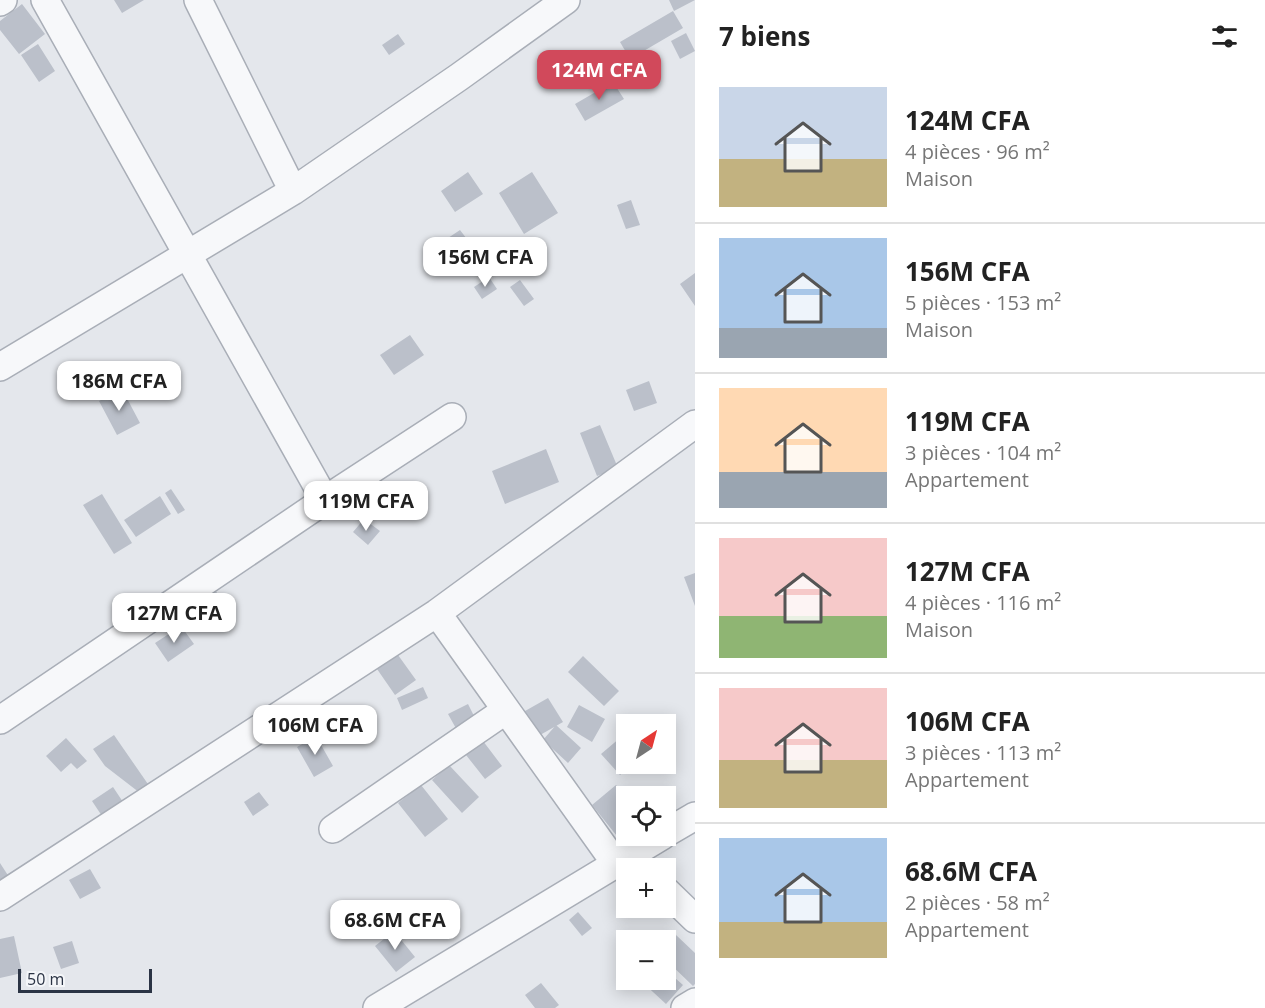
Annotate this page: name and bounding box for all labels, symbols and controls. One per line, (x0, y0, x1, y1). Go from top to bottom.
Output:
text: 7 biens (719, 18, 810, 54)
icon: filters (1208, 20, 1241, 53)
pin: 124M CFA (537, 50, 661, 101)
text: 124M CFA (551, 56, 647, 83)
text: 124M CFA (905, 102, 1030, 138)
icon: home (767, 111, 839, 183)
text: 4 pièces · 96 m² (905, 138, 1050, 165)
text: Maison (905, 165, 973, 192)
pin: 156M CFA (423, 237, 547, 288)
text: 156M CFA (437, 243, 533, 270)
text: 156M CFA (905, 253, 1030, 289)
icon: home (767, 262, 839, 334)
text: 5 pièces · 153 m² (905, 289, 1061, 316)
text: Maison (905, 316, 973, 343)
pin: 186M CFA (57, 361, 181, 412)
text: 186M CFA (71, 367, 167, 394)
text: 119M CFA (905, 403, 1030, 439)
icon: home (767, 412, 839, 484)
text: 3 pièces · 104 m² (905, 439, 1061, 466)
text: Appartement (905, 466, 1029, 493)
pin: 119M CFA (304, 481, 428, 532)
text: 119M CFA (318, 487, 414, 514)
text: 127M CFA (905, 553, 1030, 589)
icon: home (767, 562, 839, 634)
text: 4 pièces · 116 m² (905, 589, 1061, 616)
pin: 127M CFA (112, 593, 236, 644)
text: 127M CFA (126, 599, 222, 626)
text: Maison (905, 616, 973, 643)
text: 106M CFA (905, 703, 1030, 739)
pin: 106M CFA (253, 705, 377, 756)
text: 106M CFA (267, 711, 363, 738)
icon: home (767, 712, 839, 784)
north arrow (616, 714, 676, 774)
map controls (616, 714, 676, 990)
text: 3 pièces · 113 m² (905, 739, 1061, 766)
text: Appartement (905, 766, 1029, 793)
button: locate (616, 786, 676, 846)
text: 68.6M CFA (905, 853, 1037, 889)
button: + (616, 858, 676, 918)
icon: home (767, 862, 839, 934)
text: 2 pièces · 58 m² (905, 889, 1050, 916)
pin: 68.6M CFA (326, 900, 464, 951)
text: 68.6M CFA (344, 906, 446, 933)
text: Appartement (905, 916, 1029, 943)
button: − (616, 930, 676, 990)
scale bar (18, 966, 152, 994)
text: 50 m (27, 968, 64, 990)

